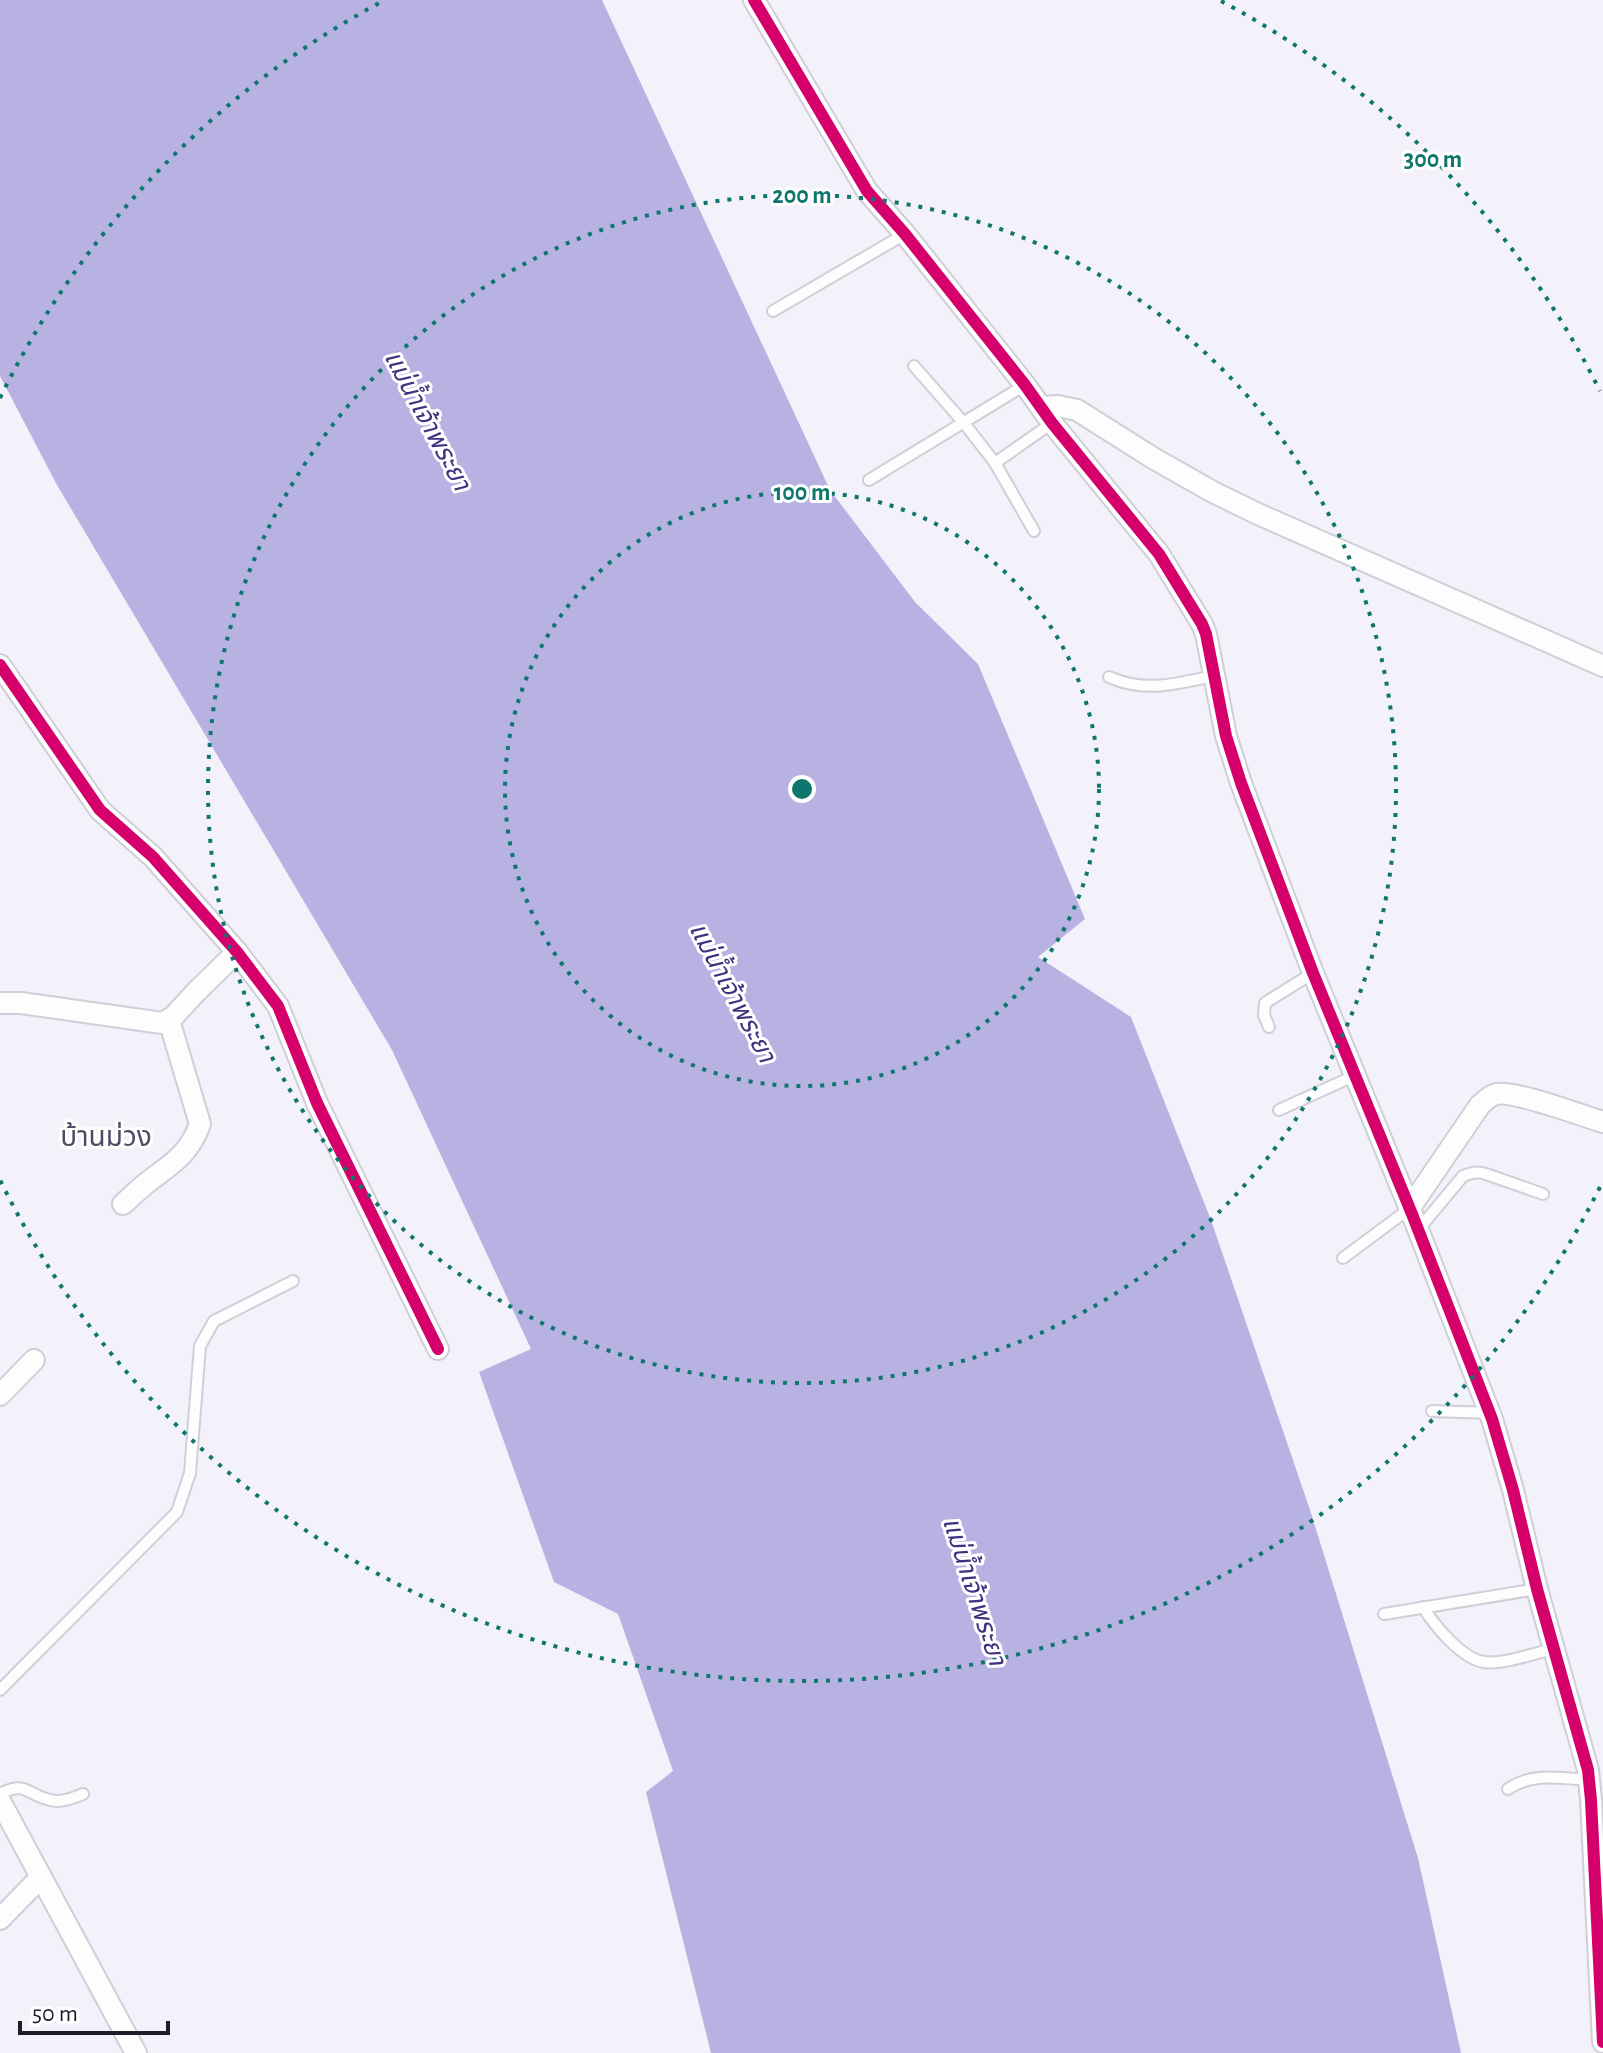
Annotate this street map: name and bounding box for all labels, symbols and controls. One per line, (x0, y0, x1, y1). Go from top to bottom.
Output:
text: 300 m (1404, 148, 1462, 172)
text: 200 m (772, 184, 832, 208)
water label: แม่น้ำเจ้าพระยา (379, 344, 481, 496)
text: 100 m (774, 481, 830, 505)
centre of rings (788, 775, 816, 803)
water label: แม่น้ำเจ้าพระยา (684, 916, 786, 1068)
district label: บ้านม่วง (60, 1121, 152, 1152)
water label: แม่น้ำเจ้าพระยา (938, 1512, 1016, 1670)
scale bar (20, 1985, 168, 2035)
text: 50 m (32, 2002, 78, 2026)

